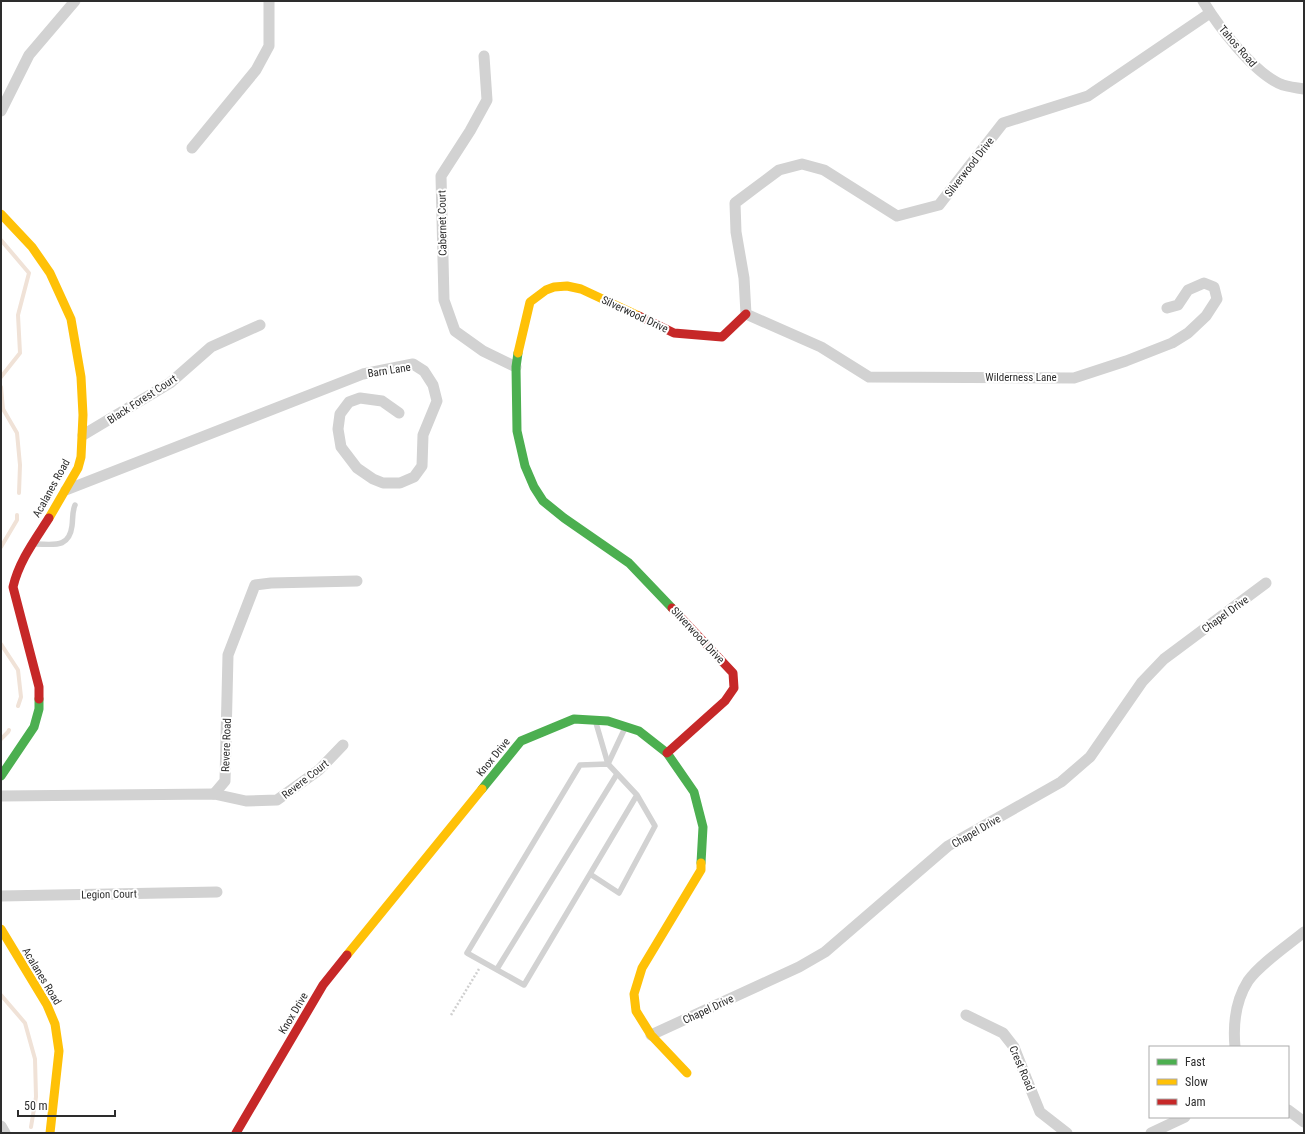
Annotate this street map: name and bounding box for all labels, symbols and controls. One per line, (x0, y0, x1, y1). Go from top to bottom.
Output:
street label: Tahos Road (1216, 23, 1259, 70)
street label: Silverwood Drive (942, 135, 997, 200)
street label: Cabernet Court (435, 190, 450, 256)
street label: Silverwood Drive (599, 293, 670, 336)
street label: Barn Lane (367, 361, 412, 380)
street label: Wilderness Lane (985, 371, 1057, 384)
street label: Black Forest Court (105, 372, 179, 427)
street label: Acalanes Road (30, 457, 73, 520)
street label: Chapel Drive (1199, 593, 1251, 636)
street label: Silverwood Drive (668, 605, 727, 666)
street label: Revere Road (219, 718, 234, 772)
street label: Knox Drive (474, 735, 513, 779)
street label: Revere Court (279, 757, 331, 802)
street label: Chapel Drive (949, 812, 1003, 851)
street label: Legion Court (81, 888, 137, 901)
street label: Acalanes Road (19, 945, 64, 1007)
street label: Knox Drive (276, 990, 311, 1036)
street label: Chapel Drive (681, 992, 736, 1027)
street label: Crest Road (1006, 1044, 1037, 1093)
legend (1149, 1046, 1289, 1118)
text: Fast (1185, 1055, 1206, 1069)
text: Slow (1185, 1075, 1208, 1089)
scale bar (18, 1092, 115, 1118)
text: Jam (1185, 1095, 1206, 1109)
text: 50 m (24, 1099, 48, 1113)

